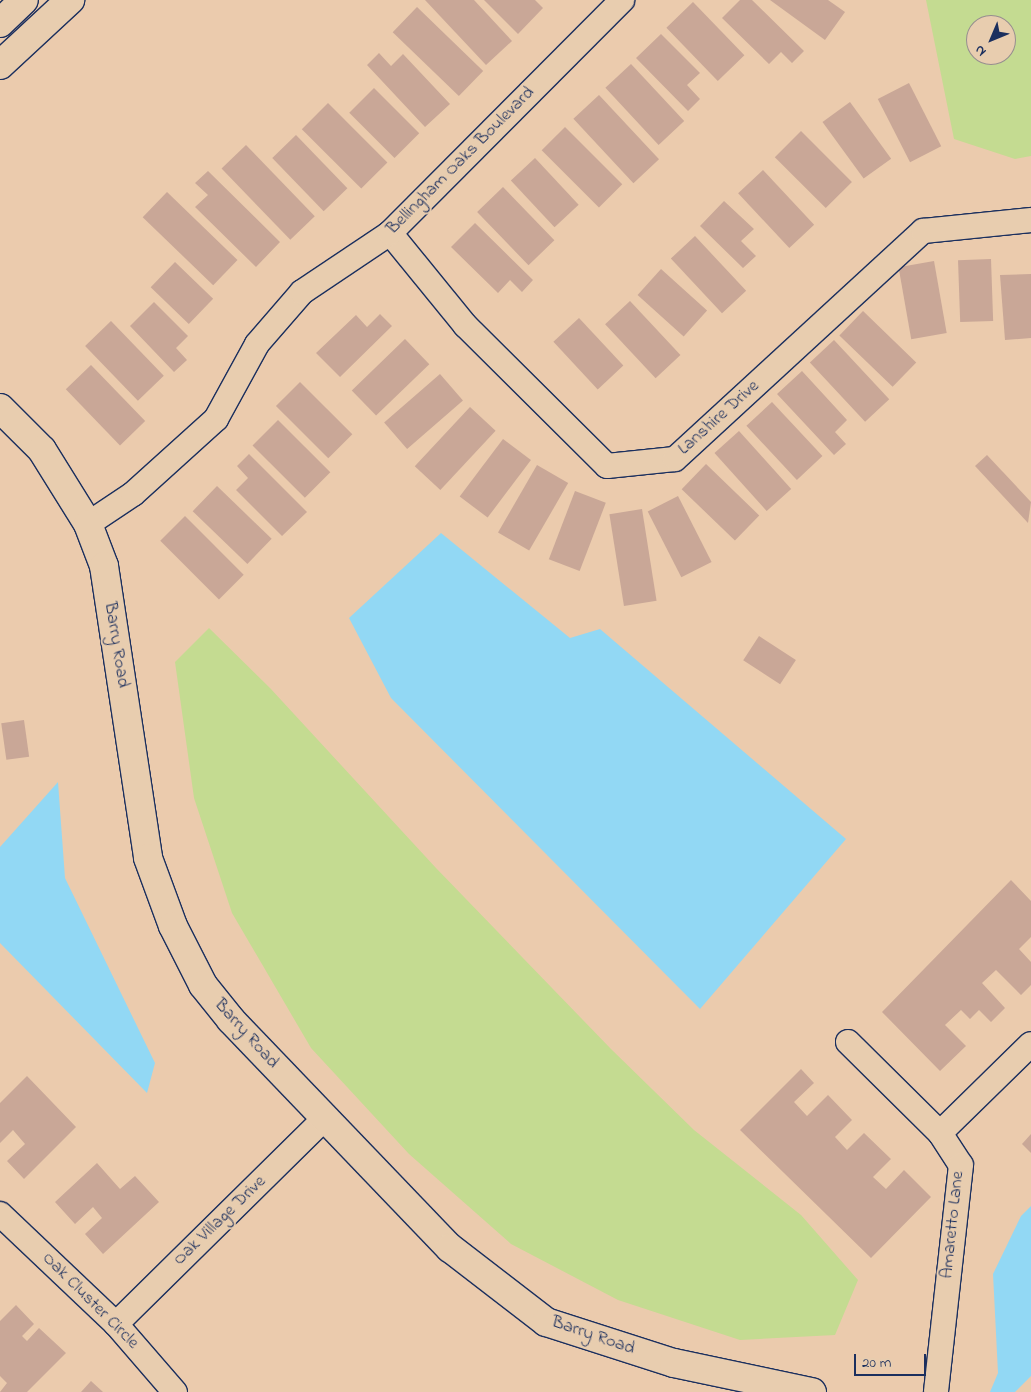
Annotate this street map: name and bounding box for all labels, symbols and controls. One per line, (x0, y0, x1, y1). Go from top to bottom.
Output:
north arrow (966, 15, 1016, 65)
text: N (970, 39, 992, 61)
street label: Bellingham Oaks Boulevard (382, 82, 540, 240)
street label: Lanshire Drive (674, 376, 764, 460)
street label: Barry Road (99, 601, 133, 689)
street label: Barry Road (209, 995, 283, 1073)
street label: Amaretto Lane (937, 1170, 969, 1280)
street label: Oak Village Drive (169, 1171, 271, 1271)
street label: Oak Cluster Circle (37, 1248, 143, 1354)
street label: Barry Road (549, 1312, 637, 1360)
scale bar (856, 1344, 928, 1376)
text: 20 m (862, 1352, 891, 1374)

